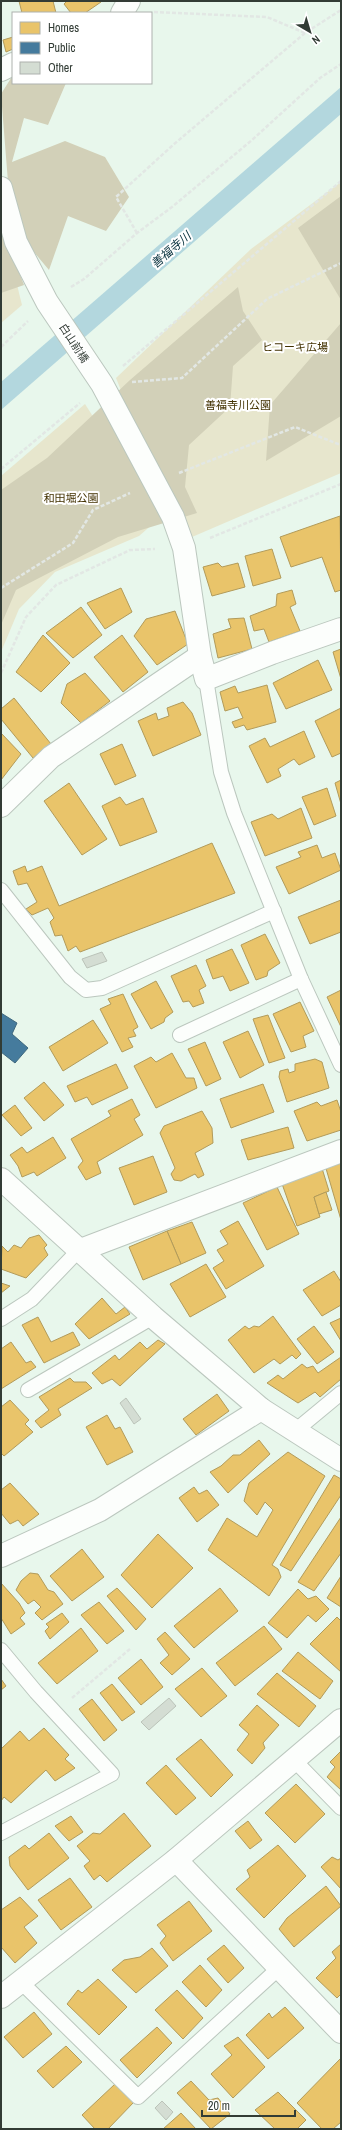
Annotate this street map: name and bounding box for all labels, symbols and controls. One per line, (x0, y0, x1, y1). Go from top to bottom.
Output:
legend (12, 12, 152, 84)
north arrow (290, 12, 330, 52)
text: Homes (48, 20, 79, 36)
text: N (309, 32, 323, 47)
text: Public (48, 40, 75, 56)
text: Other (48, 60, 73, 76)
water label: 善福寺川 (148, 227, 196, 272)
street label: 白山前橋 (56, 321, 92, 365)
park label: ヒコーキ広場 (262, 340, 328, 354)
park label: 善福寺川公園 (205, 398, 271, 412)
park label: 和田堀公園 (44, 491, 99, 505)
scale bar (202, 2092, 295, 2118)
text: 20 m (208, 2098, 230, 2114)

